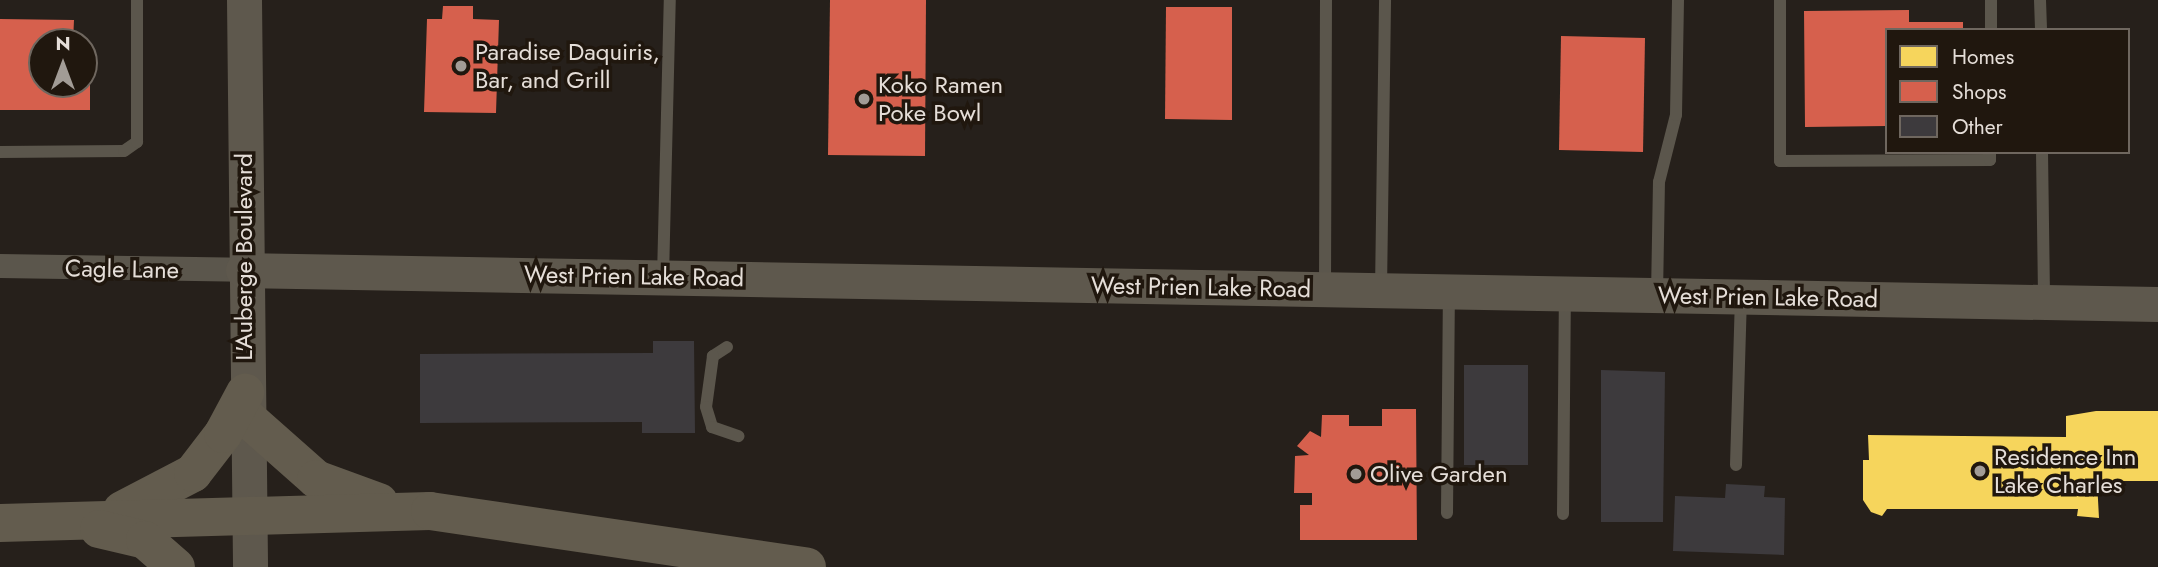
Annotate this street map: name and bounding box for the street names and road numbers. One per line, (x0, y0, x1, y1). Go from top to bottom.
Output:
street label: L'Auberge Boulevard (230, 153, 258, 361)
street label: Cagle Lane (65, 254, 179, 284)
street label: West Prien Lake Road (524, 260, 744, 292)
street label: West Prien Lake Road (1091, 271, 1311, 303)
street label: West Prien Lake Road (1658, 281, 1878, 313)

